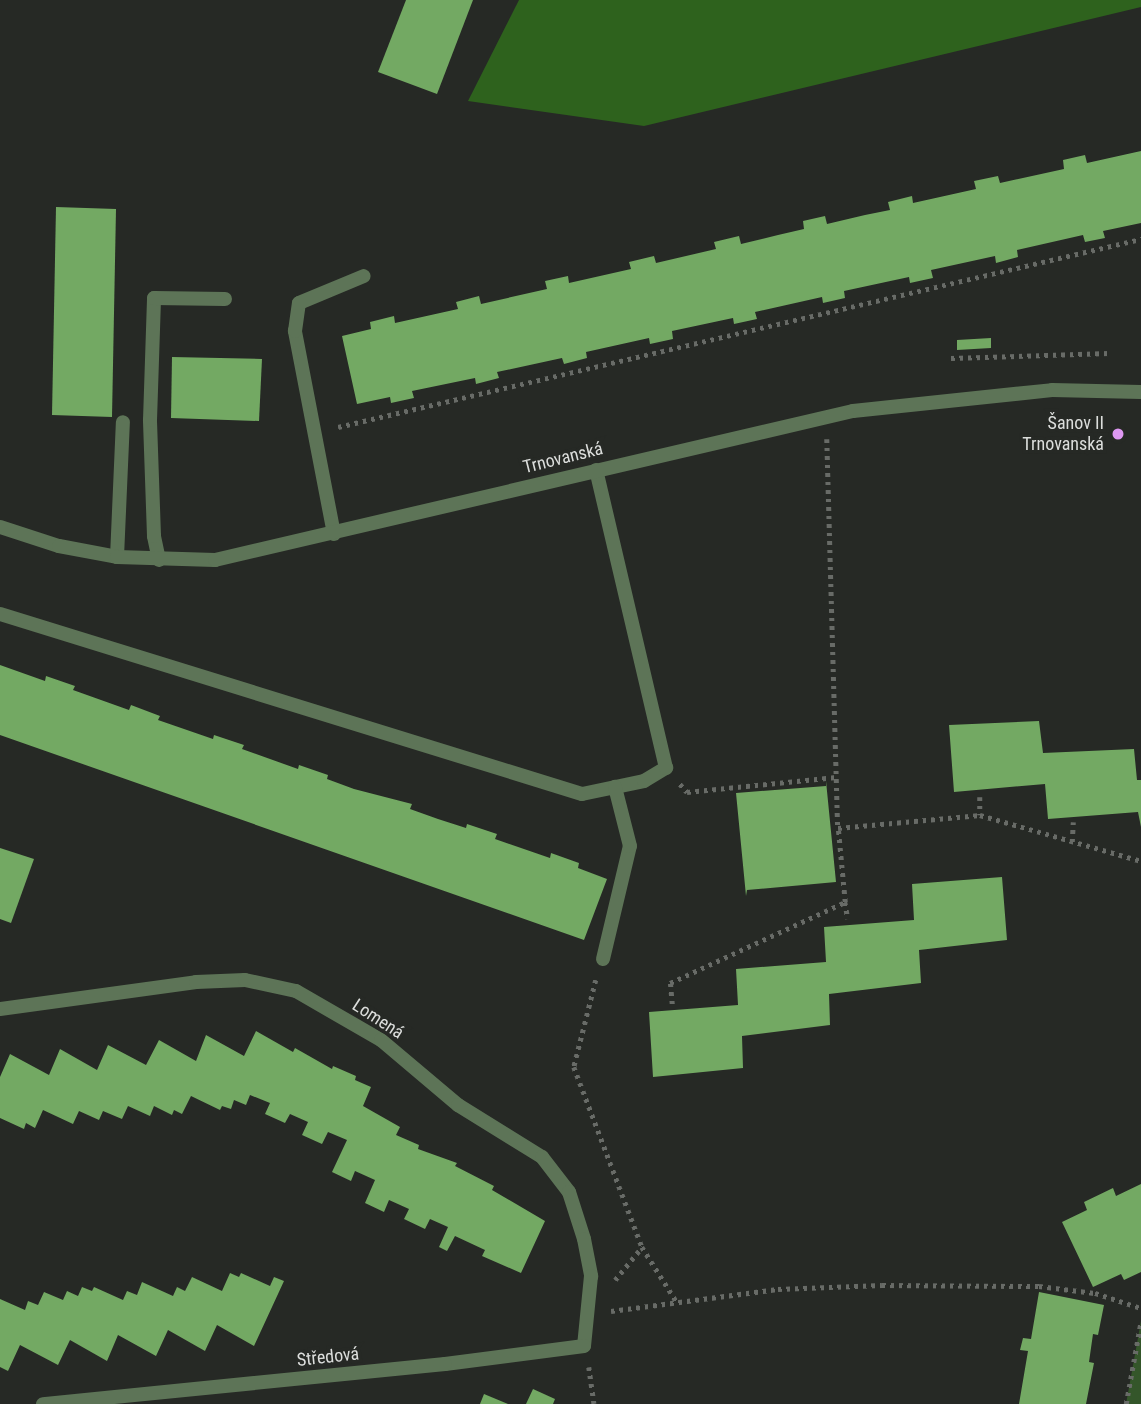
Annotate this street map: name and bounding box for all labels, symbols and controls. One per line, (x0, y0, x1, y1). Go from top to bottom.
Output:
place label: Šanov II Trnovanská (1022, 413, 1104, 456)
marker: Šanov II Trnovanská (1110, 426, 1126, 442)
street label: Trnovanská (521, 438, 605, 478)
street label: Lomená (348, 994, 408, 1044)
street label: Středová (296, 1343, 360, 1371)

